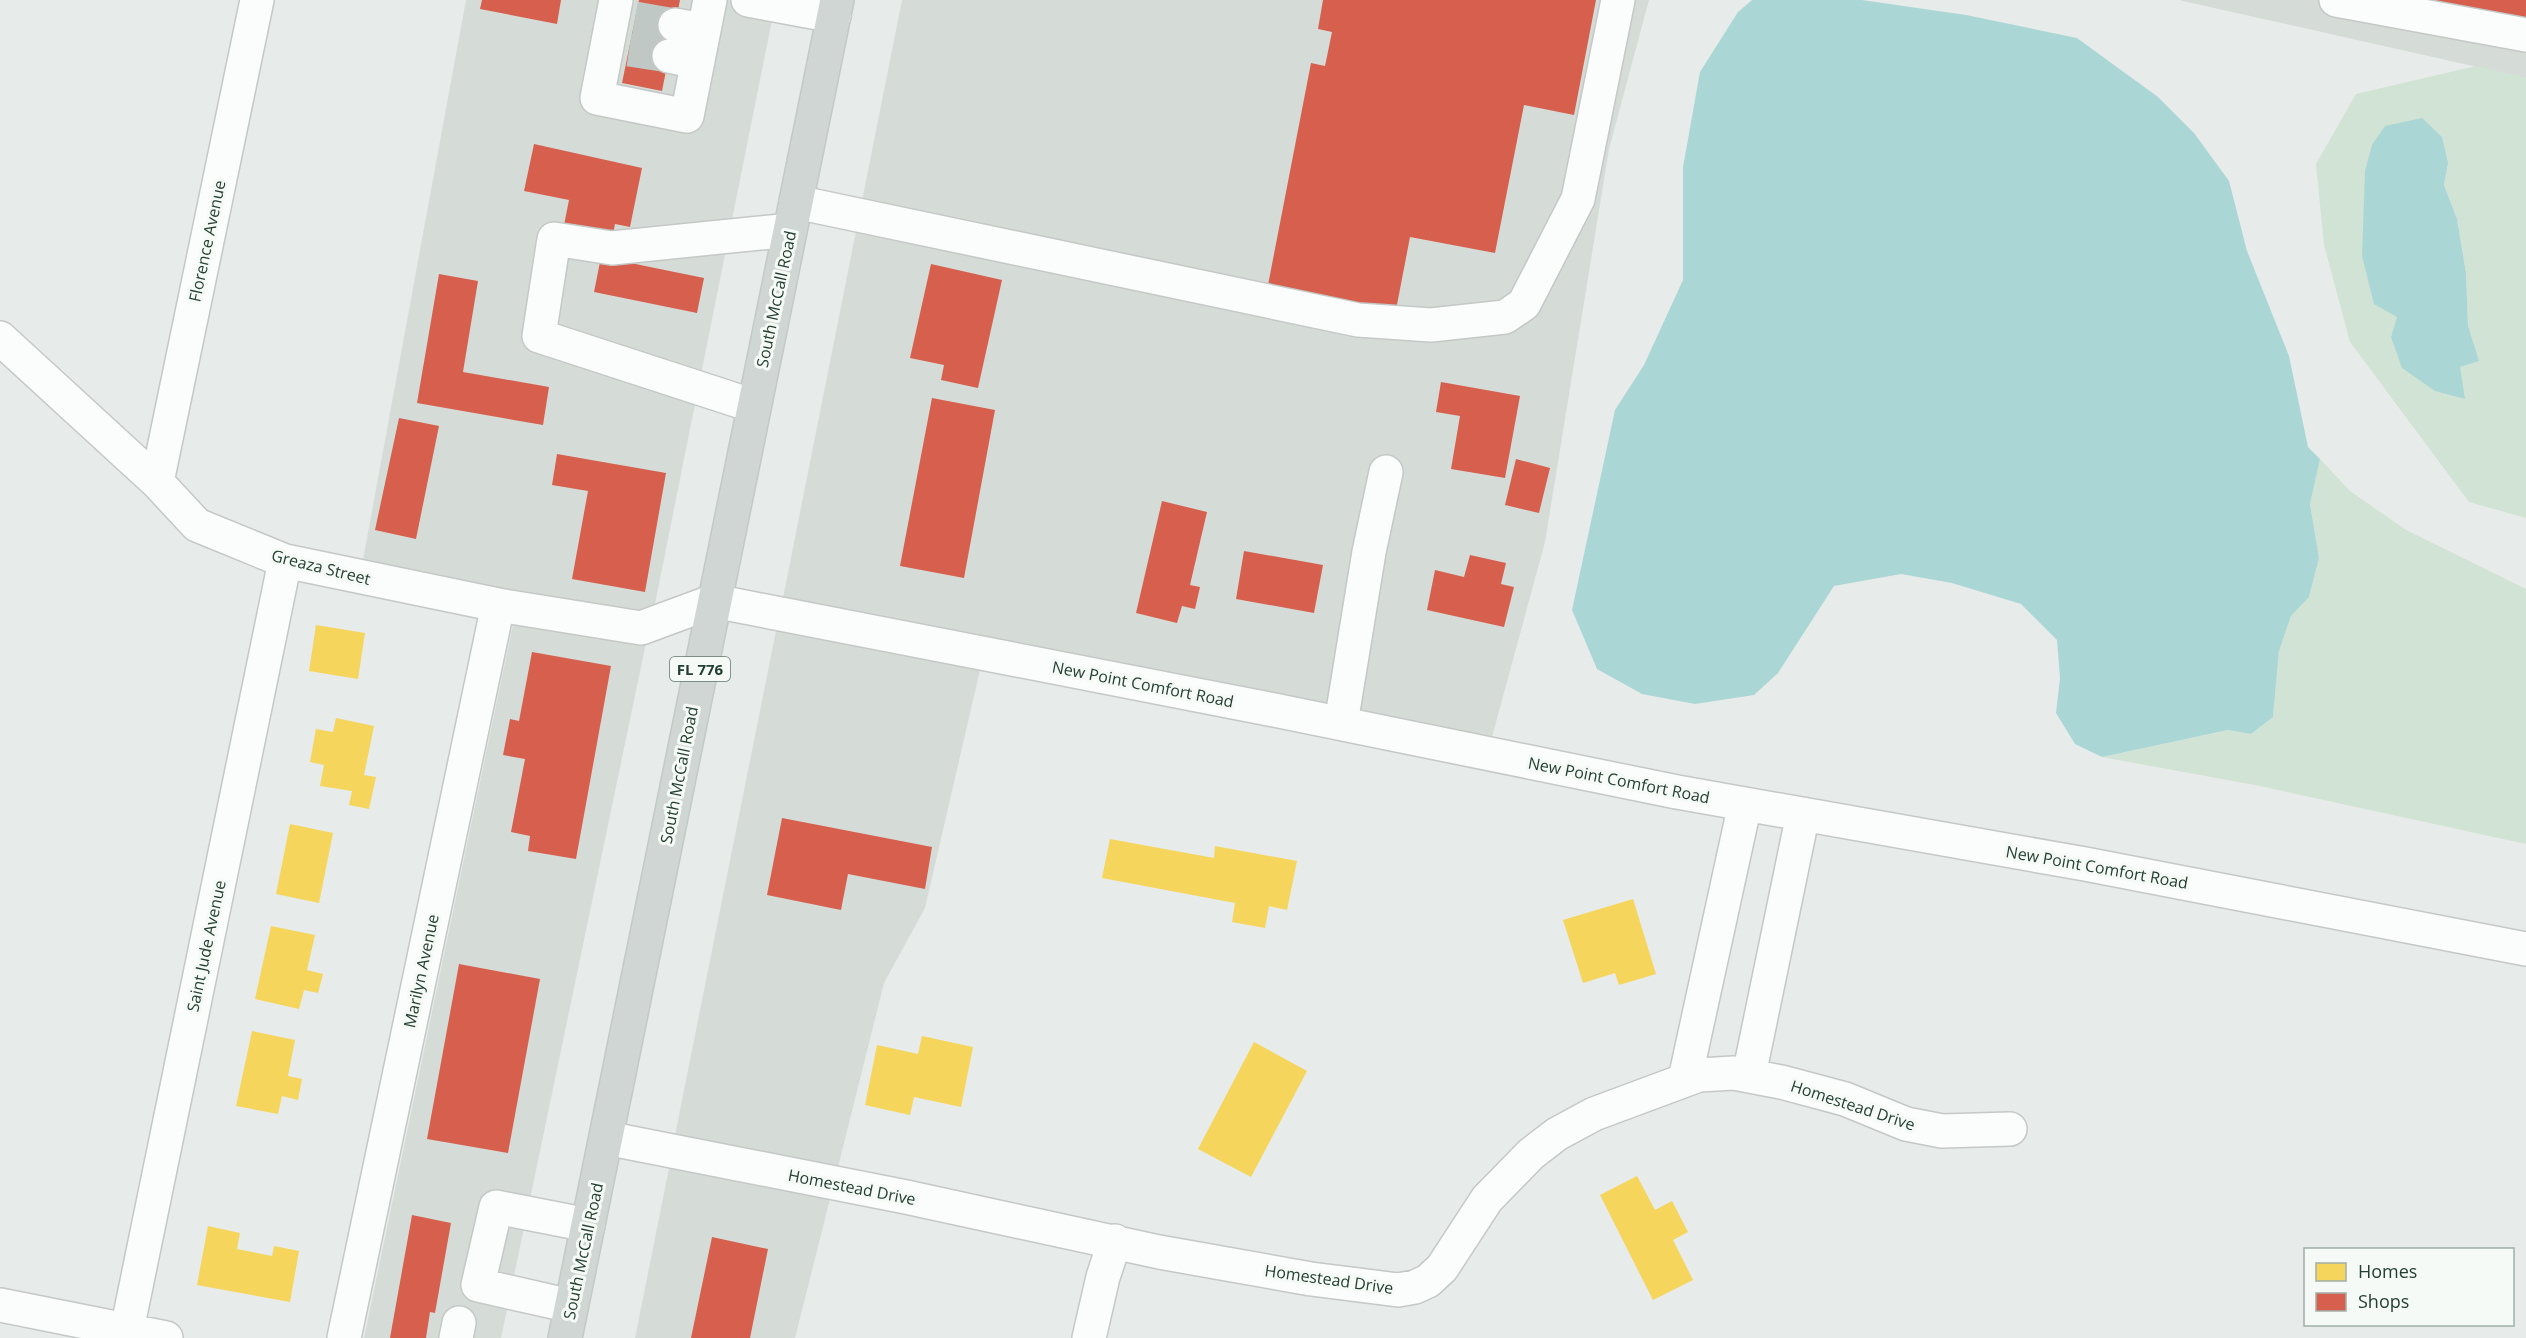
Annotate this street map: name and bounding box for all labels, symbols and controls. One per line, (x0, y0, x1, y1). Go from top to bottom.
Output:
street label: Florence Avenue (183, 178, 231, 304)
street label: South McCall Road (751, 229, 801, 369)
street label: Greaza Street (269, 544, 373, 590)
street label: New Point Comfort Road (1050, 656, 1236, 712)
road number: FL 776 (670, 657, 730, 681)
street label: South McCall Road (655, 705, 703, 845)
street label: New Point Comfort Road (1526, 752, 1712, 808)
street label: New Point Comfort Road (2004, 840, 2190, 894)
street label: Saint Jude Avenue (181, 878, 231, 1014)
street label: Marilyn Avenue (398, 912, 444, 1030)
street label: Homestead Drive (1788, 1075, 1918, 1135)
street label: Homestead Drive (786, 1164, 918, 1210)
street label: South McCall Road (558, 1181, 608, 1321)
legend (2304, 1248, 2514, 1326)
street label: Homestead Drive (1263, 1259, 1395, 1299)
text: Homes (2358, 1259, 2417, 1283)
text: Shops (2358, 1289, 2409, 1313)

